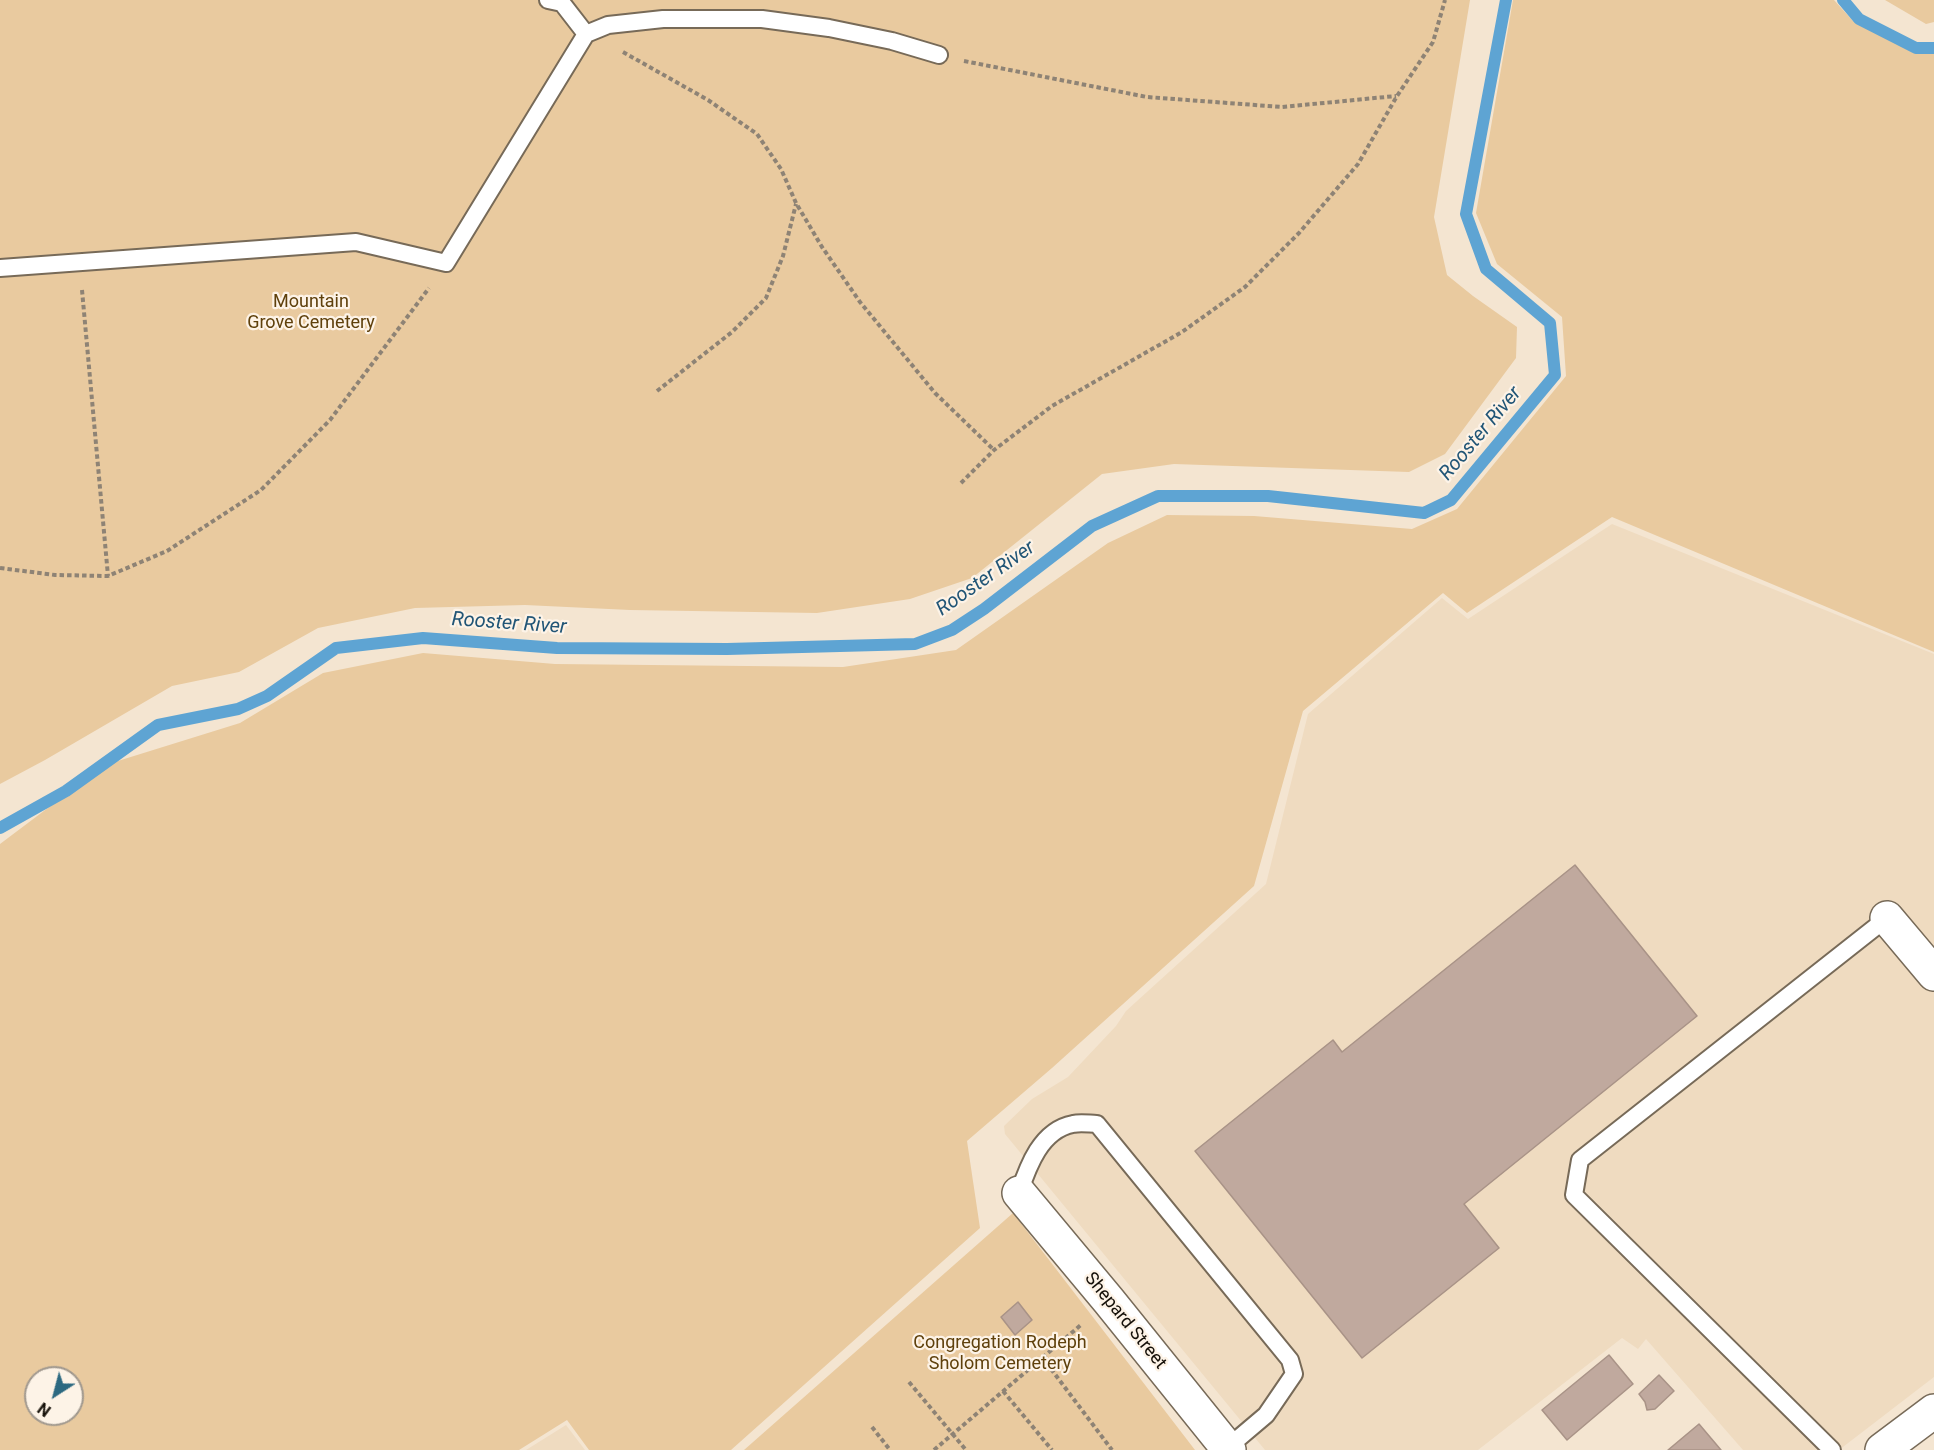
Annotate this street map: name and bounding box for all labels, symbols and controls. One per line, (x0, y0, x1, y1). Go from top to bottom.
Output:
park label: Mountain Grove Cemetery (247, 291, 375, 334)
water label: Rooster River (1435, 382, 1527, 486)
water label: Rooster River (932, 536, 1040, 622)
water label: Rooster River (451, 608, 567, 640)
street label: Shepard Street (1079, 1268, 1171, 1374)
park label: Congregation Rodeph Sholom Cemetery (913, 1332, 1087, 1374)
north arrow (24, 1366, 84, 1426)
text: N (34, 1398, 54, 1420)

